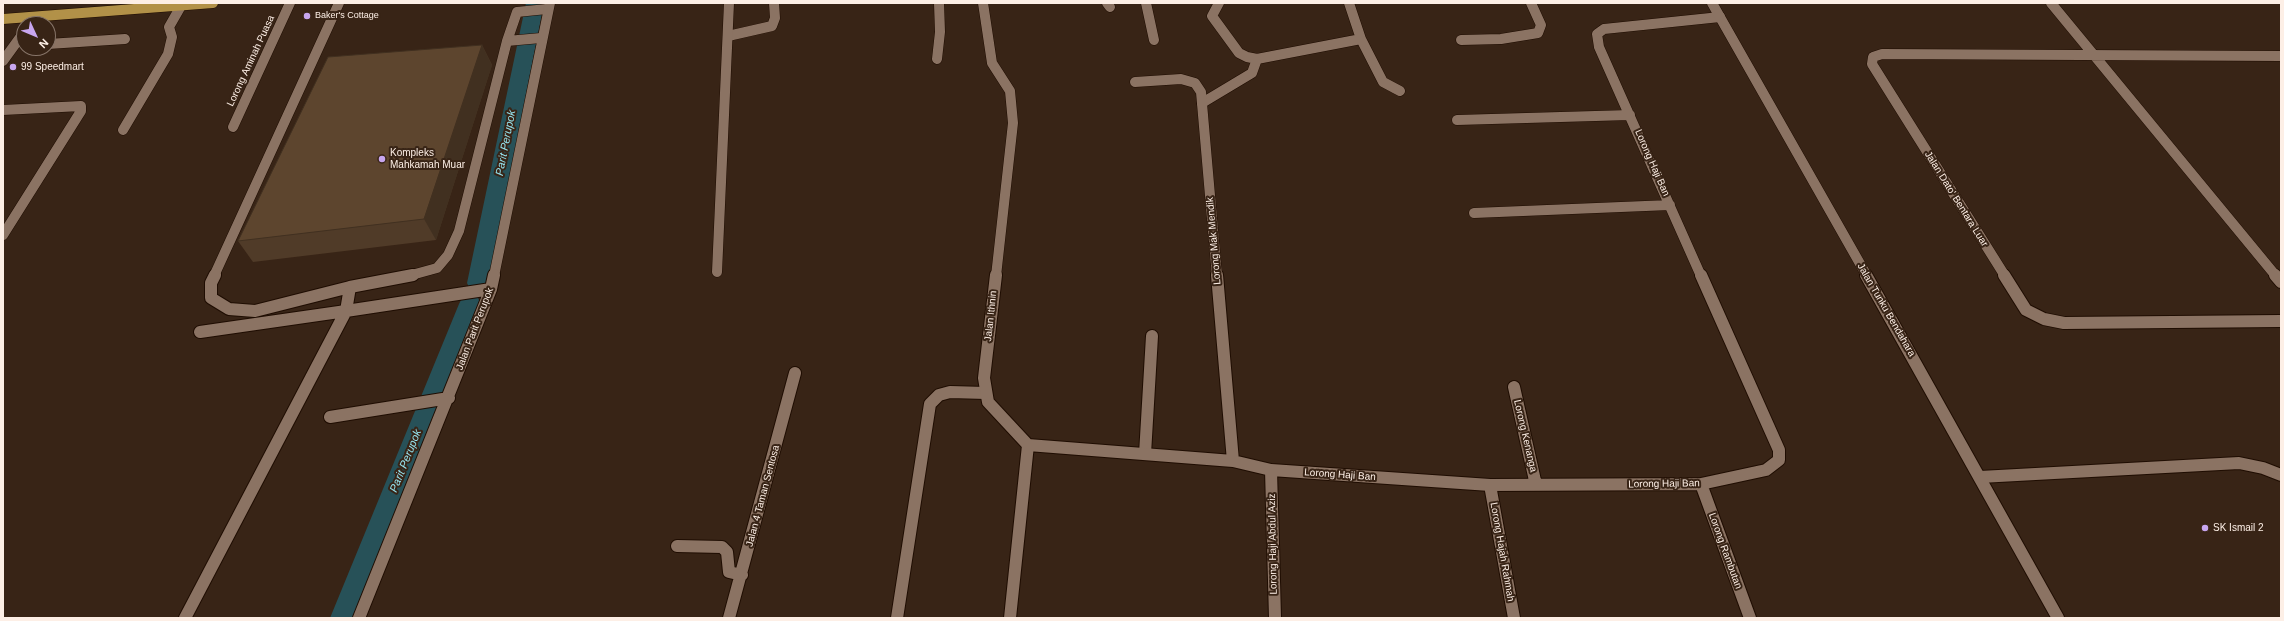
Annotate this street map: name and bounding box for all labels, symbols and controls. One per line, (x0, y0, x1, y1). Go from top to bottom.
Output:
marker: Baker's Cottage (302, 11, 312, 21)
place label: Baker's Cottage (315, 11, 379, 21)
street label: Lorong Aminah Puasa (225, 14, 277, 108)
north arrow (16, 16, 56, 56)
text: N (37, 37, 51, 51)
place label: 99 Speedmart (21, 61, 84, 73)
marker: 99 Speedmart (8, 62, 18, 72)
water label: Parit Perupok (493, 109, 519, 177)
street label: Lorong Haji Ban (1632, 128, 1672, 198)
place label: Kompleks Mahkamah Muar (390, 147, 465, 170)
street label: Jalan Dato' Bentara Luar (1922, 149, 1990, 249)
marker: Kompleks Mahkamah Muar (377, 154, 387, 164)
street label: Lorong Mak Mendik (1204, 197, 1224, 285)
street label: Jalan Tunku Bendahara (1854, 261, 1918, 359)
street label: Jalan Parit Perupok (454, 286, 496, 372)
street label: Jalan Ithnin (982, 290, 1000, 342)
street label: Lorong Kenanga (1511, 399, 1539, 473)
water label: Parit Perupok (387, 428, 425, 494)
street label: Jalan 4 Taman Sentosa (744, 444, 782, 548)
street label: Lorong Haji Ban (1304, 467, 1376, 483)
street label: Lorong Haji Ban (1628, 477, 1700, 491)
street label: Lorong Haji Abdul Aziz (1266, 493, 1280, 595)
street label: Lorong Hajah Rahmah (1487, 501, 1517, 603)
street label: Lorong Rambutan (1706, 511, 1744, 591)
place label: SK Ismail 2 (2213, 522, 2264, 534)
marker: SK Ismail 2 (2200, 523, 2210, 533)

